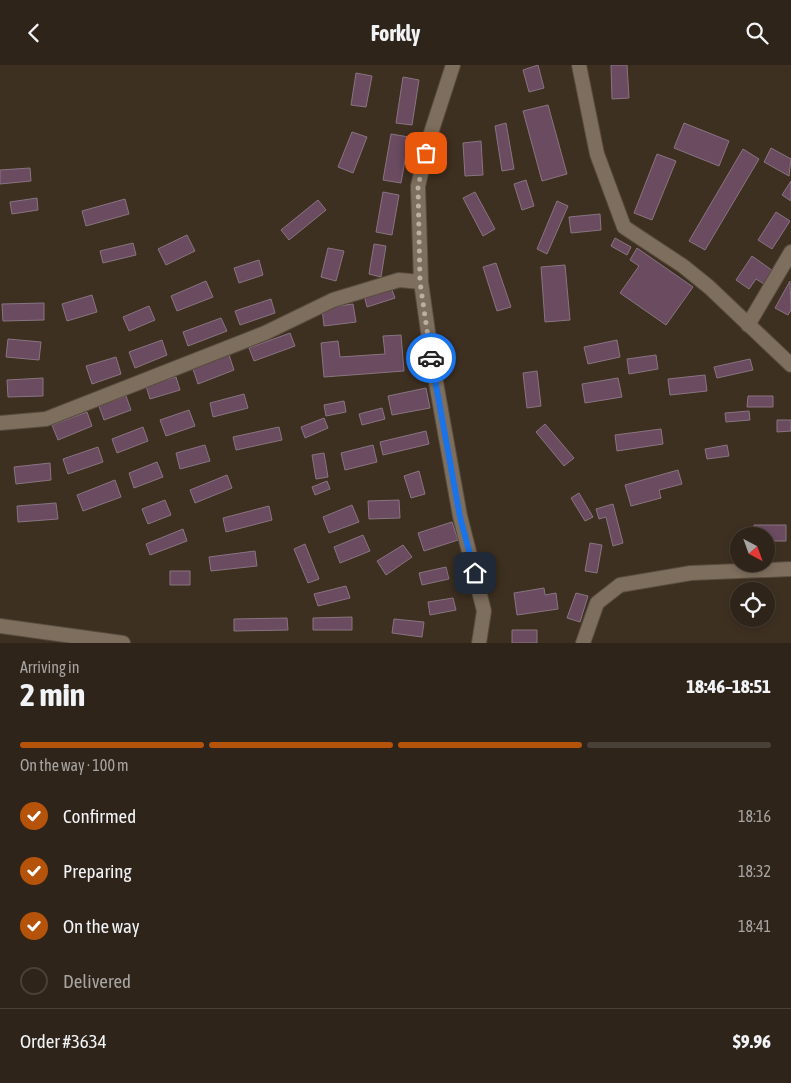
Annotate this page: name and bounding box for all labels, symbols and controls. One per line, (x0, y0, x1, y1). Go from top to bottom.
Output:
icon: back (20, 19, 48, 47)
icon: search (743, 19, 771, 47)
text: Forkly (371, 20, 420, 46)
pin (405, 132, 447, 174)
icon: bag (412, 139, 440, 167)
courier (406, 333, 456, 383)
icon: car (417, 344, 445, 372)
north arrow (730, 527, 775, 573)
map controls (730, 527, 775, 627)
pin (454, 552, 496, 594)
icon: home (461, 559, 489, 587)
button: locate (730, 582, 775, 627)
text: Arriving in (20, 658, 80, 676)
text: 18:46–18:51 (686, 675, 771, 697)
text: 2 min (20, 676, 85, 713)
text: On the way · 100 m (20, 756, 129, 774)
icon: check (20, 802, 48, 830)
text: Confirmed (63, 805, 136, 827)
text: 18:16 (738, 807, 771, 825)
icon: check (20, 857, 48, 885)
text: Preparing (63, 860, 132, 882)
text: 18:32 (738, 862, 771, 880)
icon: check (20, 912, 48, 940)
text: On the way (63, 915, 140, 937)
text: 18:41 (738, 917, 771, 935)
text: Delivered (63, 970, 131, 992)
text: Order #3634 (20, 1030, 107, 1052)
text: $9.96 (733, 1030, 771, 1052)

